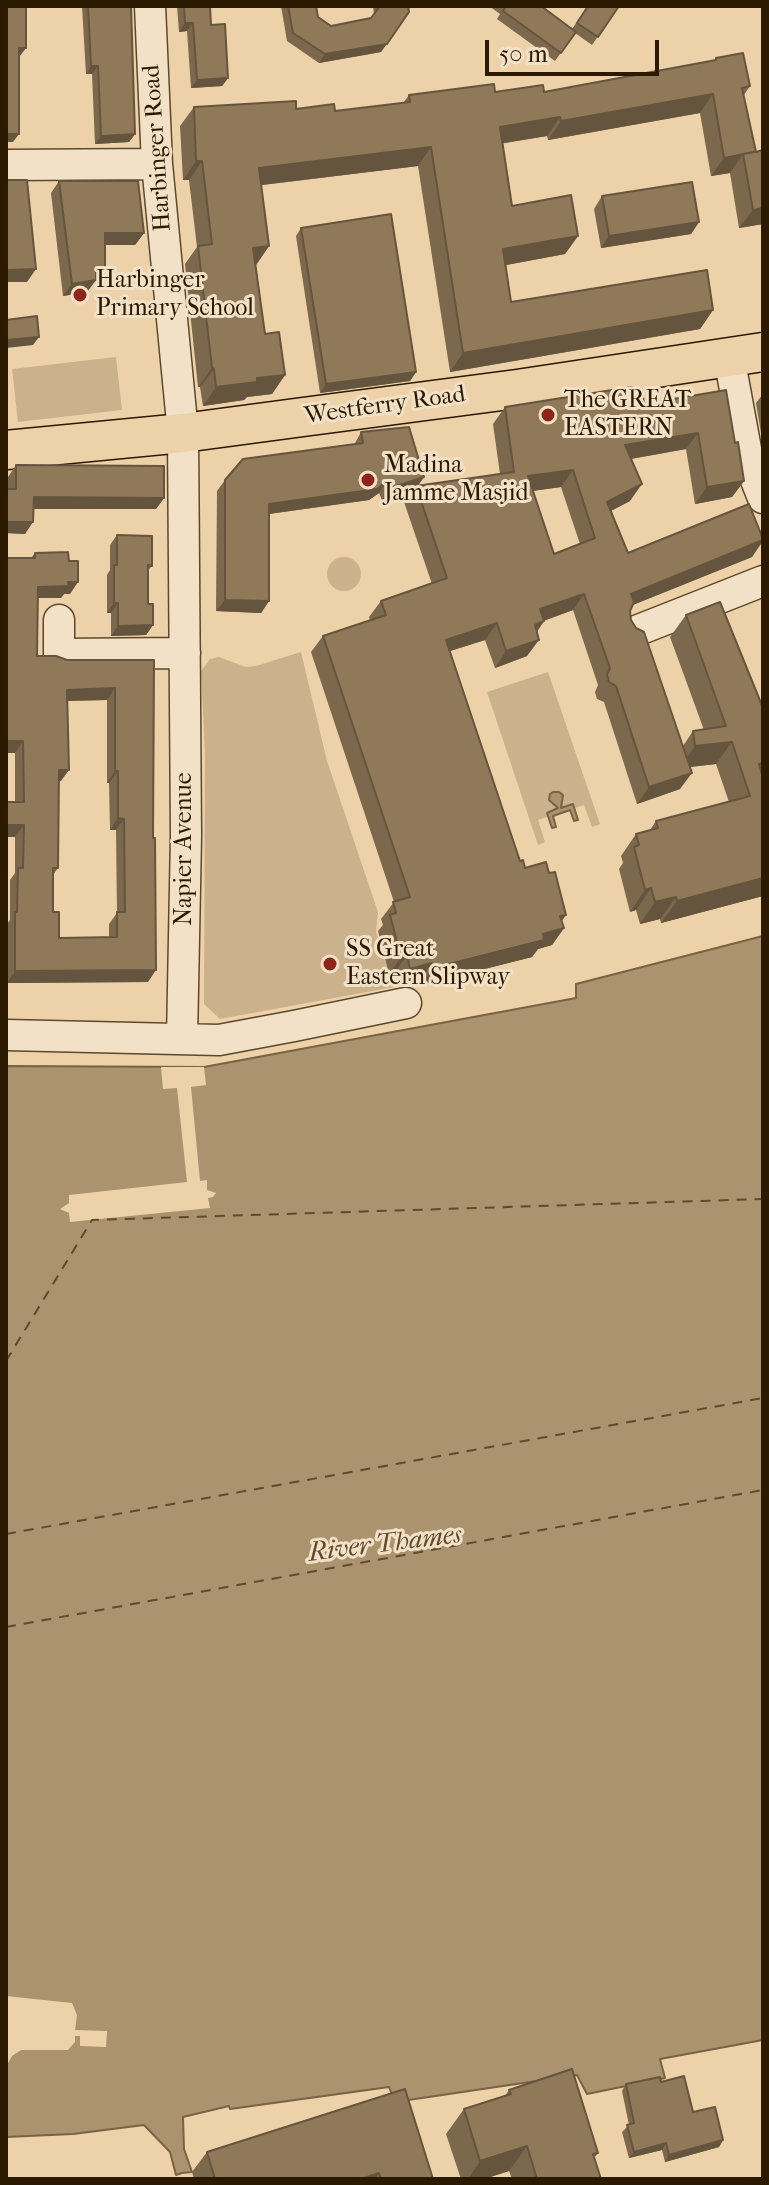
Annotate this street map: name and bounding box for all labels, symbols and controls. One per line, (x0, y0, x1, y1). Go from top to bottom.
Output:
scale bar (489, 24, 663, 74)
text: 50 m (499, 40, 548, 68)
street label: Harbinger Road (138, 64, 178, 232)
place label: Harbinger Primary School (96, 267, 254, 323)
marker: Harbinger Primary School (71, 286, 89, 304)
street label: Westferry Road (303, 380, 467, 432)
place label: The GREAT EASTERN (564, 387, 691, 443)
marker: The GREAT EASTERN (539, 406, 557, 424)
place label: Madina Jamme Masjid (384, 452, 528, 508)
marker: Madina Jamme Masjid (359, 471, 377, 489)
street label: Napier Avenue (171, 772, 199, 926)
place label: SS Great Eastern Slipway (346, 936, 510, 992)
marker: SS Great Eastern Slipway (321, 955, 339, 973)
water label: River Thames (307, 1520, 463, 1570)

